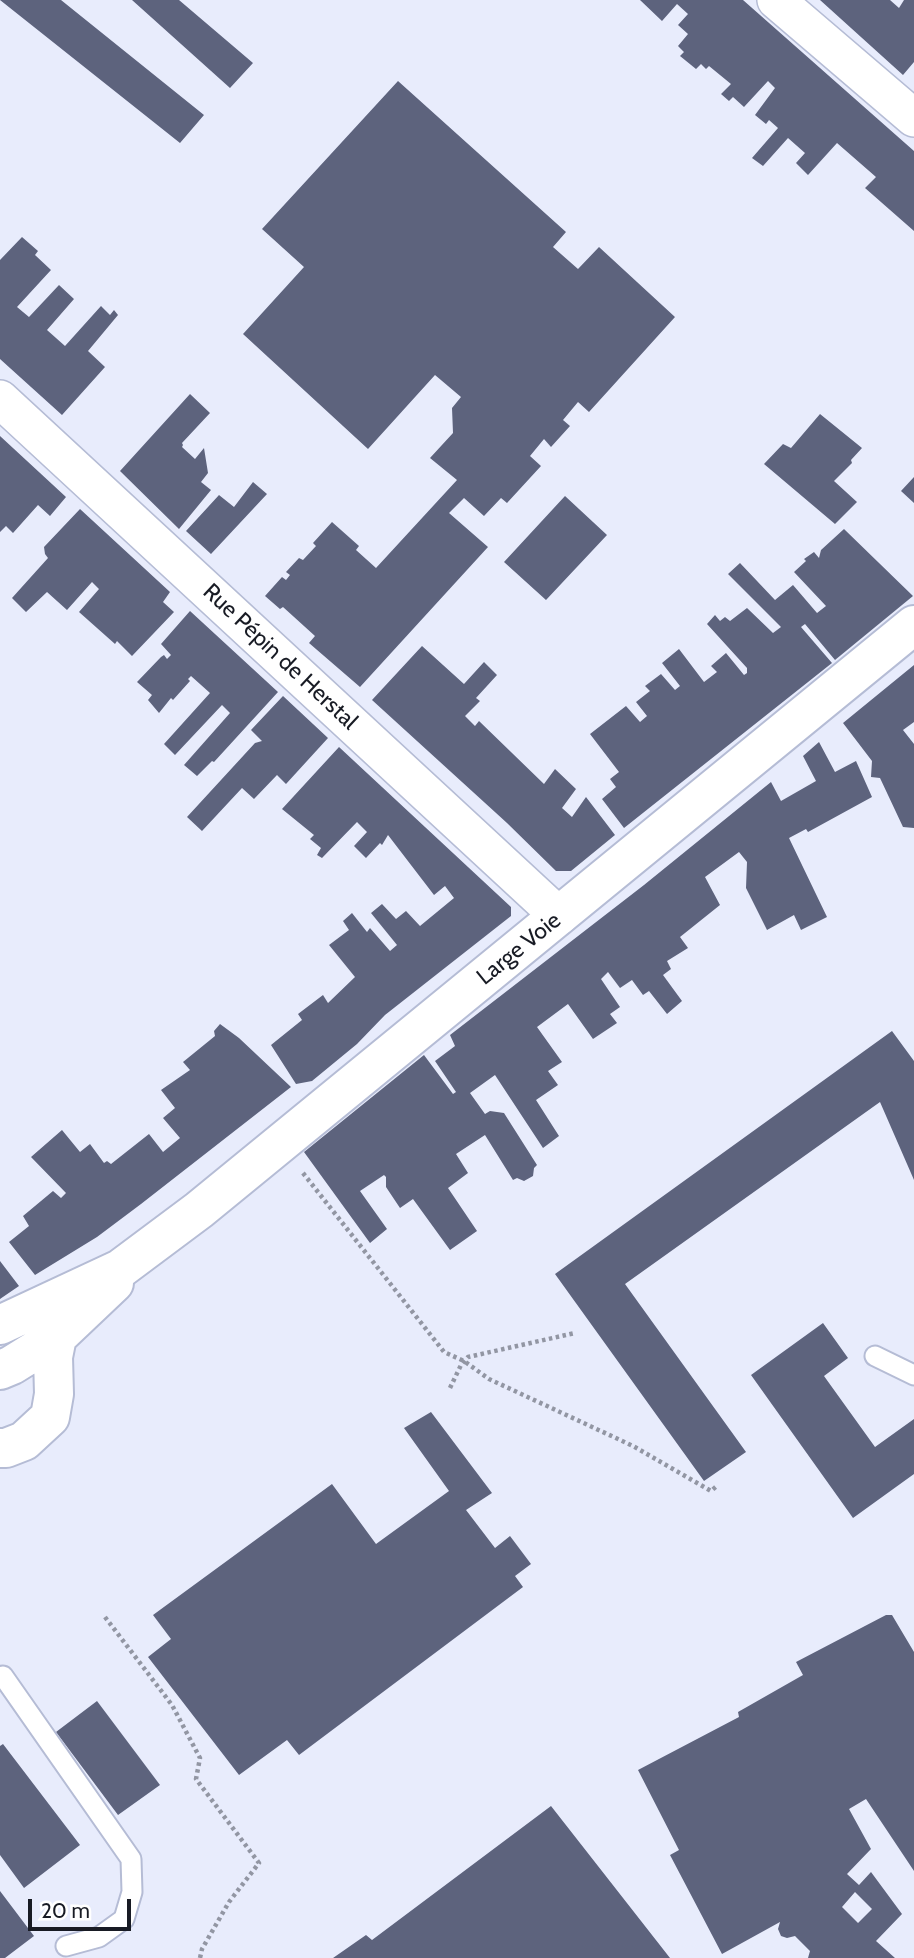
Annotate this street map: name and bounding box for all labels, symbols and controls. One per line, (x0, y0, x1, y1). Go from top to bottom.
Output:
street label: Rue Pépin de Herstal (197, 578, 363, 736)
street label: Large Voie (471, 907, 567, 991)
scale bar (32, 1884, 135, 1928)
text: 20 m (41, 1898, 90, 1923)

